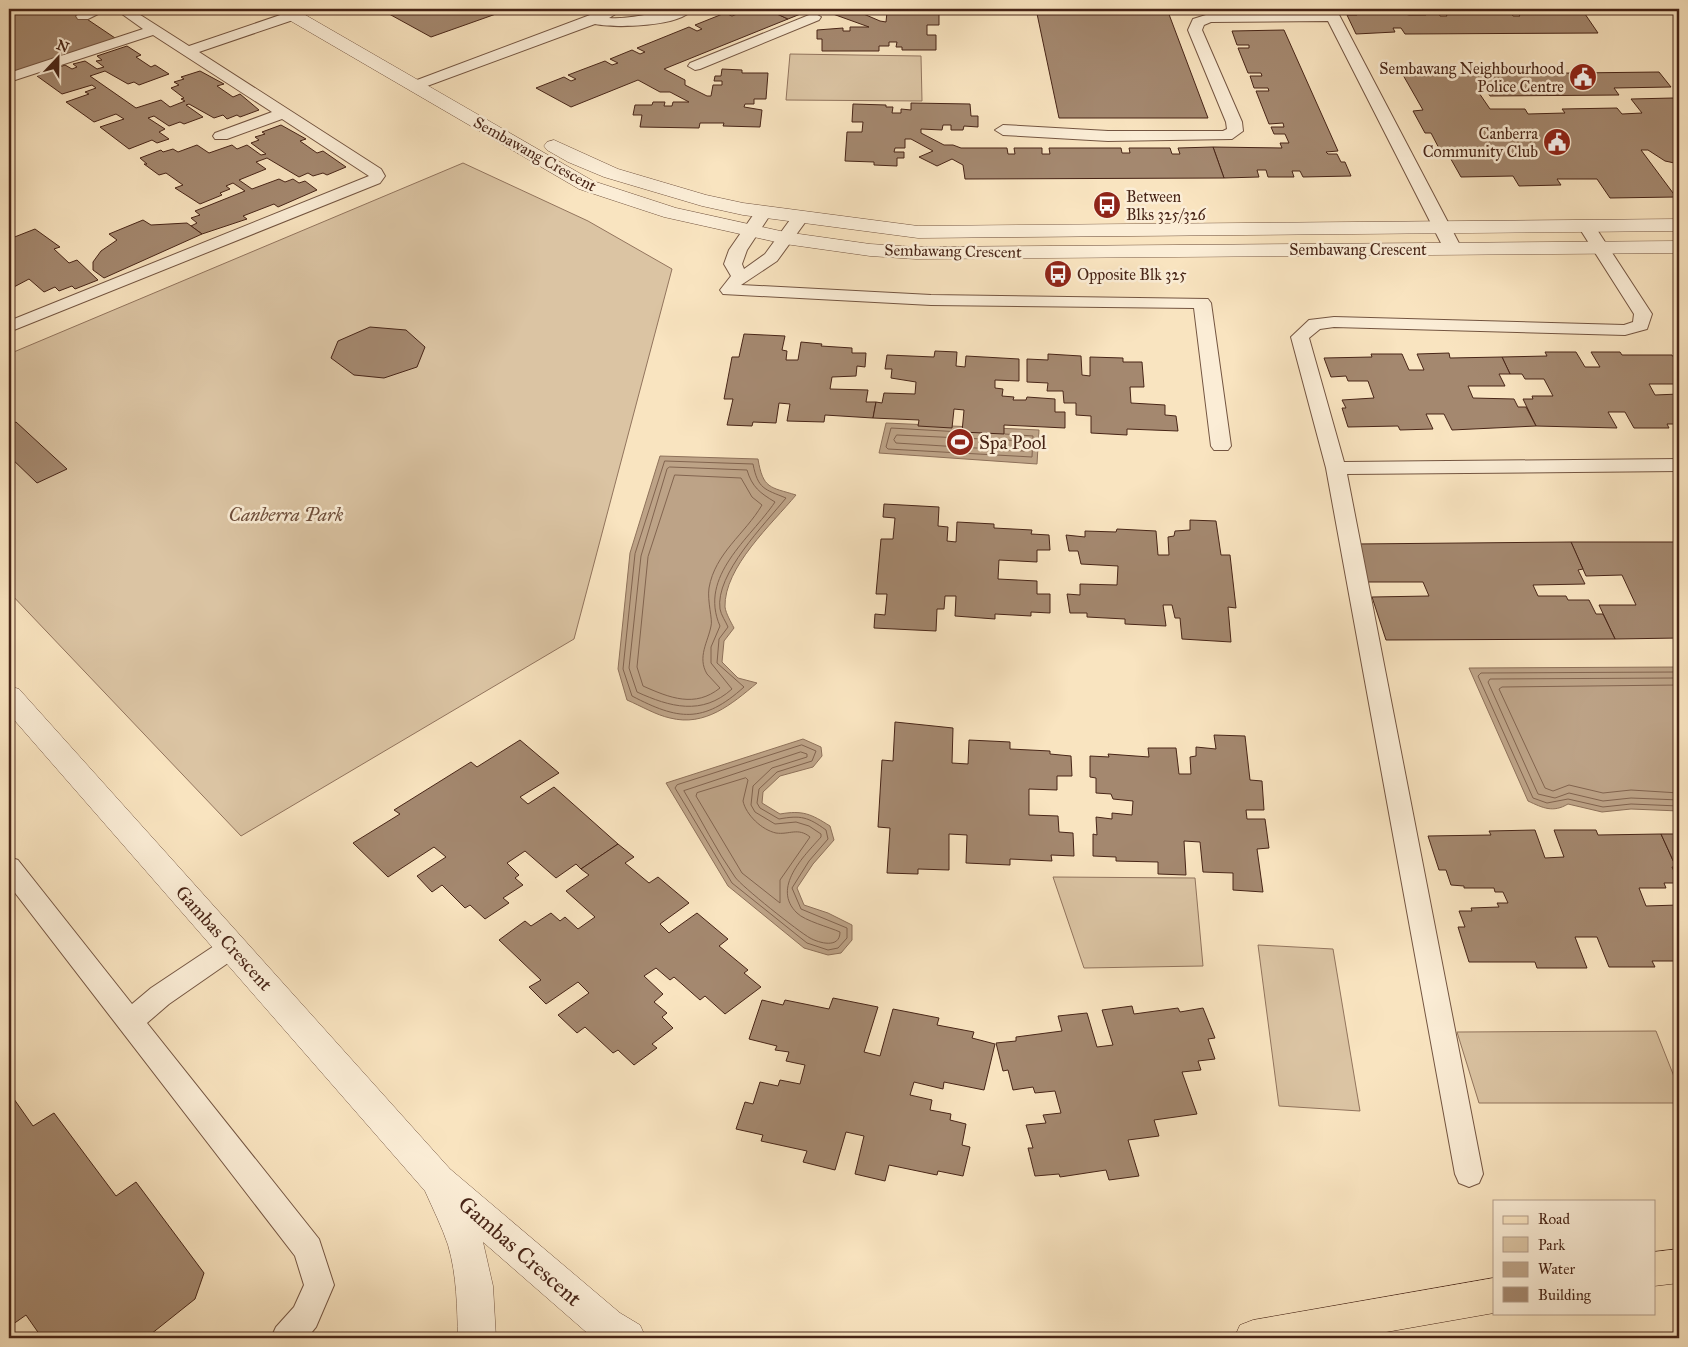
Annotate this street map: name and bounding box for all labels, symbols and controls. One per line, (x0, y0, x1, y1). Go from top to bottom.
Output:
north arrow (32, 32, 82, 82)
text: N (54, 36, 71, 57)
place label: Sembawang Neighbourhood Police Centre (1379, 59, 1564, 96)
public building icon: Sembawang Neighbourhood Police Centre (1568, 62, 1598, 92)
street label: Sembawang Crescent (470, 112, 600, 197)
place label: Canberra Community Club (1423, 124, 1538, 161)
public building icon: Canberra Community Club (1542, 127, 1572, 157)
place label: Between Blks 325/326 (1126, 187, 1207, 224)
bus stop icon: Between Blks 325/326 (1092, 190, 1122, 220)
street label: Sembawang Crescent (884, 240, 1022, 263)
street label: Sembawang Crescent (1289, 240, 1427, 260)
bus stop icon: Opposite Blk 325 (1043, 259, 1073, 289)
place label: Opposite Blk 325 (1077, 265, 1187, 284)
sports icon: Spa Pool (945, 427, 975, 457)
place label: Spa Pool (979, 431, 1047, 454)
park label: Canberra Park (229, 503, 344, 526)
street label: Gambas Crescent (171, 881, 277, 996)
street label: Gambas Crescent (453, 1190, 587, 1312)
legend (1493, 1200, 1656, 1314)
text: Road (1538, 1210, 1570, 1228)
text: Park (1538, 1236, 1565, 1254)
text: Water (1538, 1260, 1575, 1278)
text: Building (1538, 1286, 1592, 1304)

